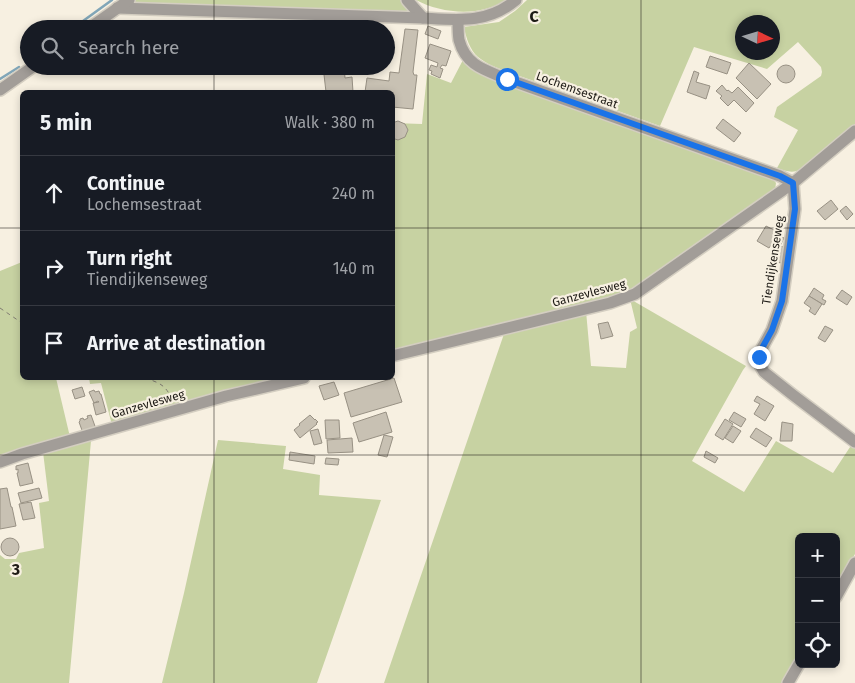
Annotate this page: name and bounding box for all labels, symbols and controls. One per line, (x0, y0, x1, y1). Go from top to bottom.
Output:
text: C (529, 7, 539, 26)
north arrow (735, 15, 780, 60)
search box (20, 20, 395, 75)
icon: search (38, 34, 66, 62)
text: Search here (78, 36, 179, 59)
route start (496, 68, 519, 91)
street label: Lochemsestraat (534, 69, 620, 111)
text: 5 min (40, 110, 92, 136)
text: Walk · 380 m (285, 113, 375, 132)
text: Continue (87, 172, 165, 195)
icon: ahead (40, 179, 68, 207)
text: 240 m (332, 184, 375, 203)
text: Lochemsestraat (87, 195, 202, 214)
street label: Tiendijkenseweg (759, 214, 787, 306)
text: Turn right (87, 247, 172, 270)
icon: right (40, 254, 68, 282)
text: 140 m (333, 259, 375, 278)
text: Tiendijkenseweg (87, 270, 207, 289)
street label: Ganzevlesweg (551, 276, 628, 310)
icon: arrive (40, 329, 68, 357)
text: Arrive at destination (87, 332, 266, 355)
route end (748, 346, 771, 369)
street label: Ganzevlesweg (110, 387, 187, 421)
map controls (795, 533, 840, 668)
button: + (795, 533, 840, 578)
text: 3 (11, 560, 20, 579)
button: − (795, 578, 840, 623)
button: locate (795, 623, 840, 668)

